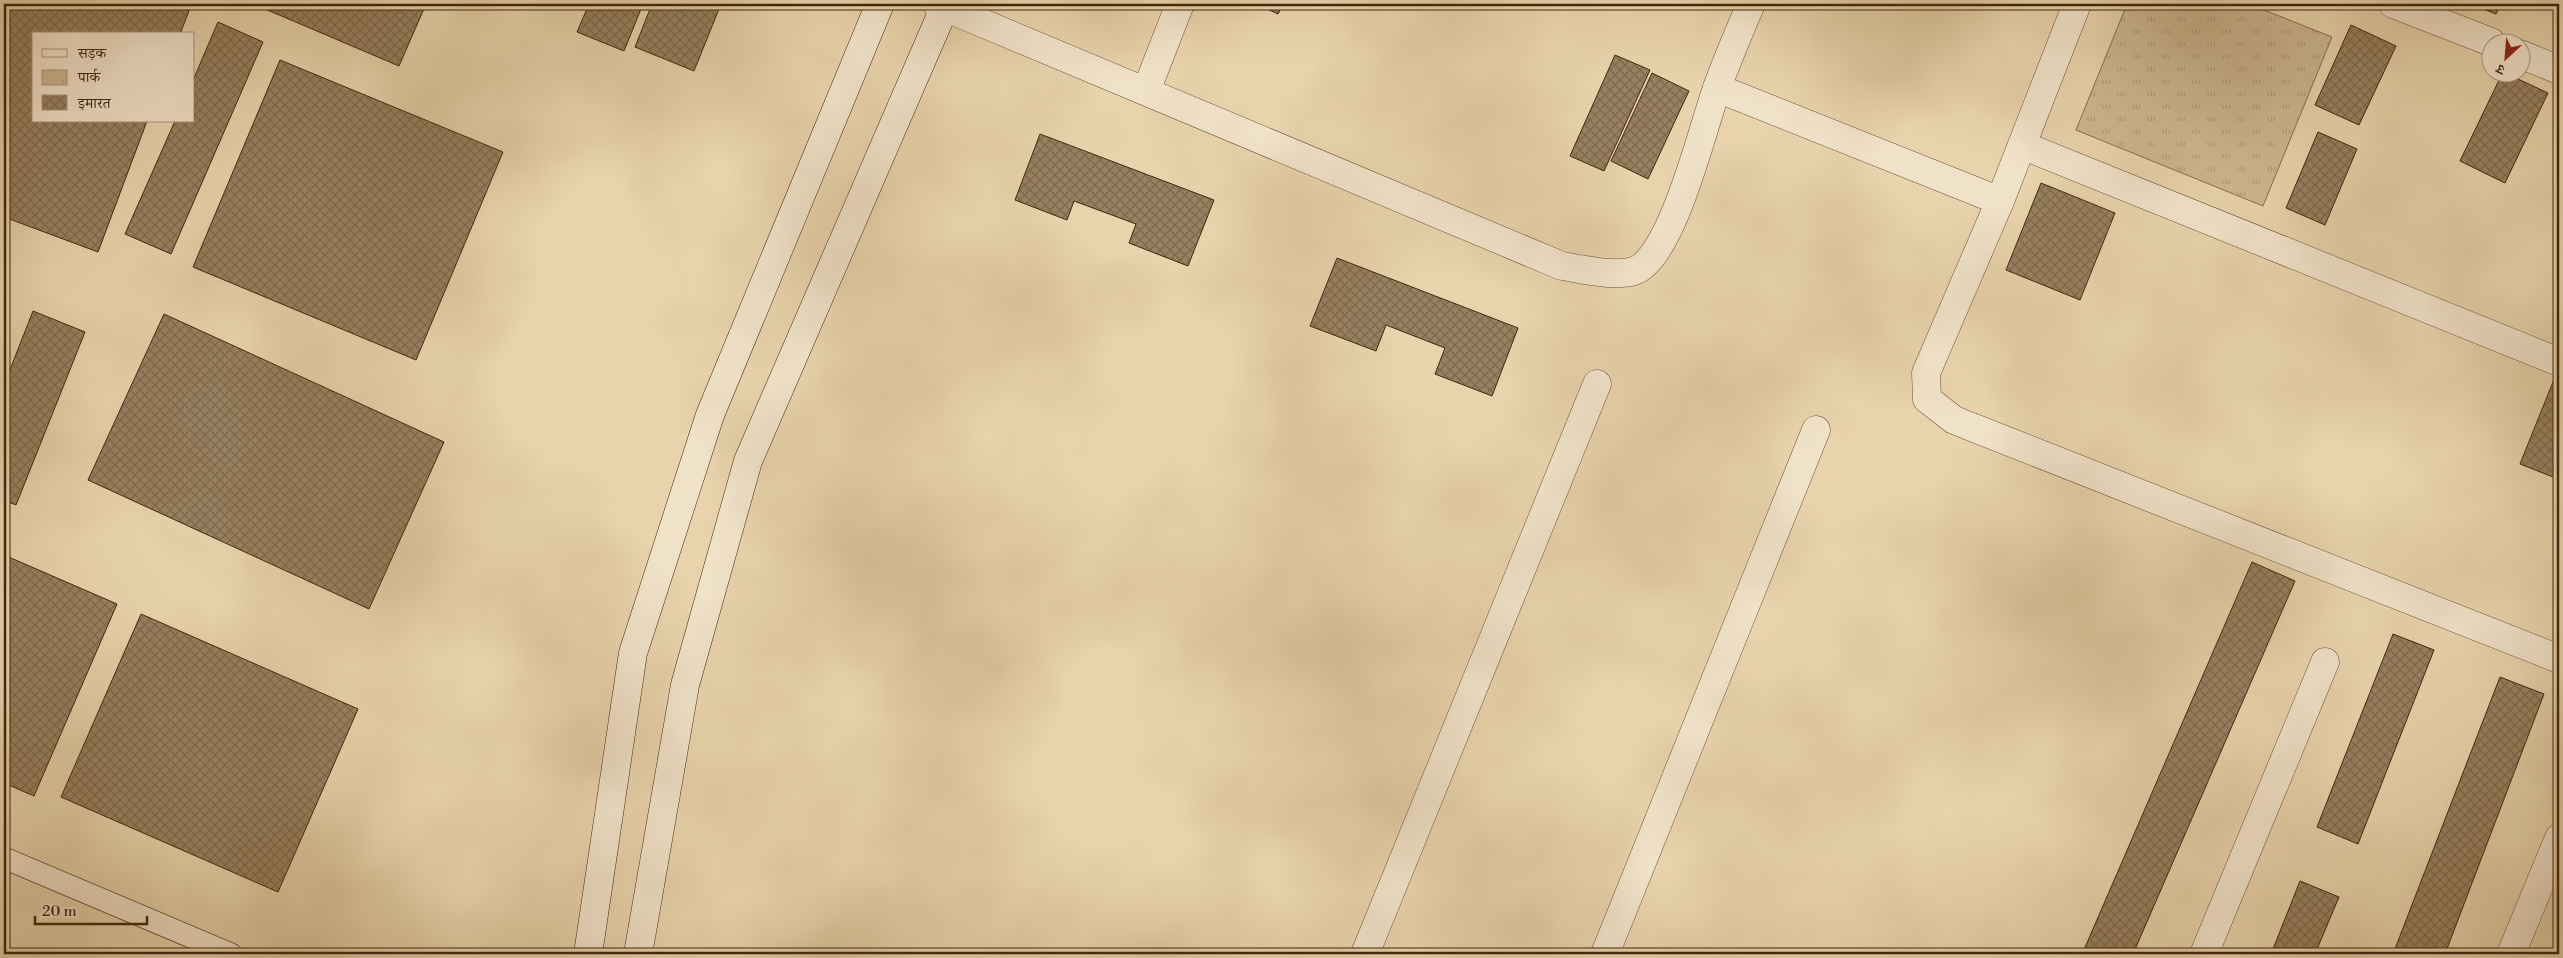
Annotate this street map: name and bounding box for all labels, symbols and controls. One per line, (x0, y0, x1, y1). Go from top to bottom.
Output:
legend (32, 32, 195, 122)
north arrow (2480, 32, 2530, 82)
text: सड़क (77, 44, 107, 63)
text: उ (2493, 59, 2509, 79)
text: पार्क (77, 68, 101, 87)
text: इमारत (77, 94, 112, 113)
scale bar (35, 893, 148, 925)
text: 20 m (42, 902, 77, 921)

